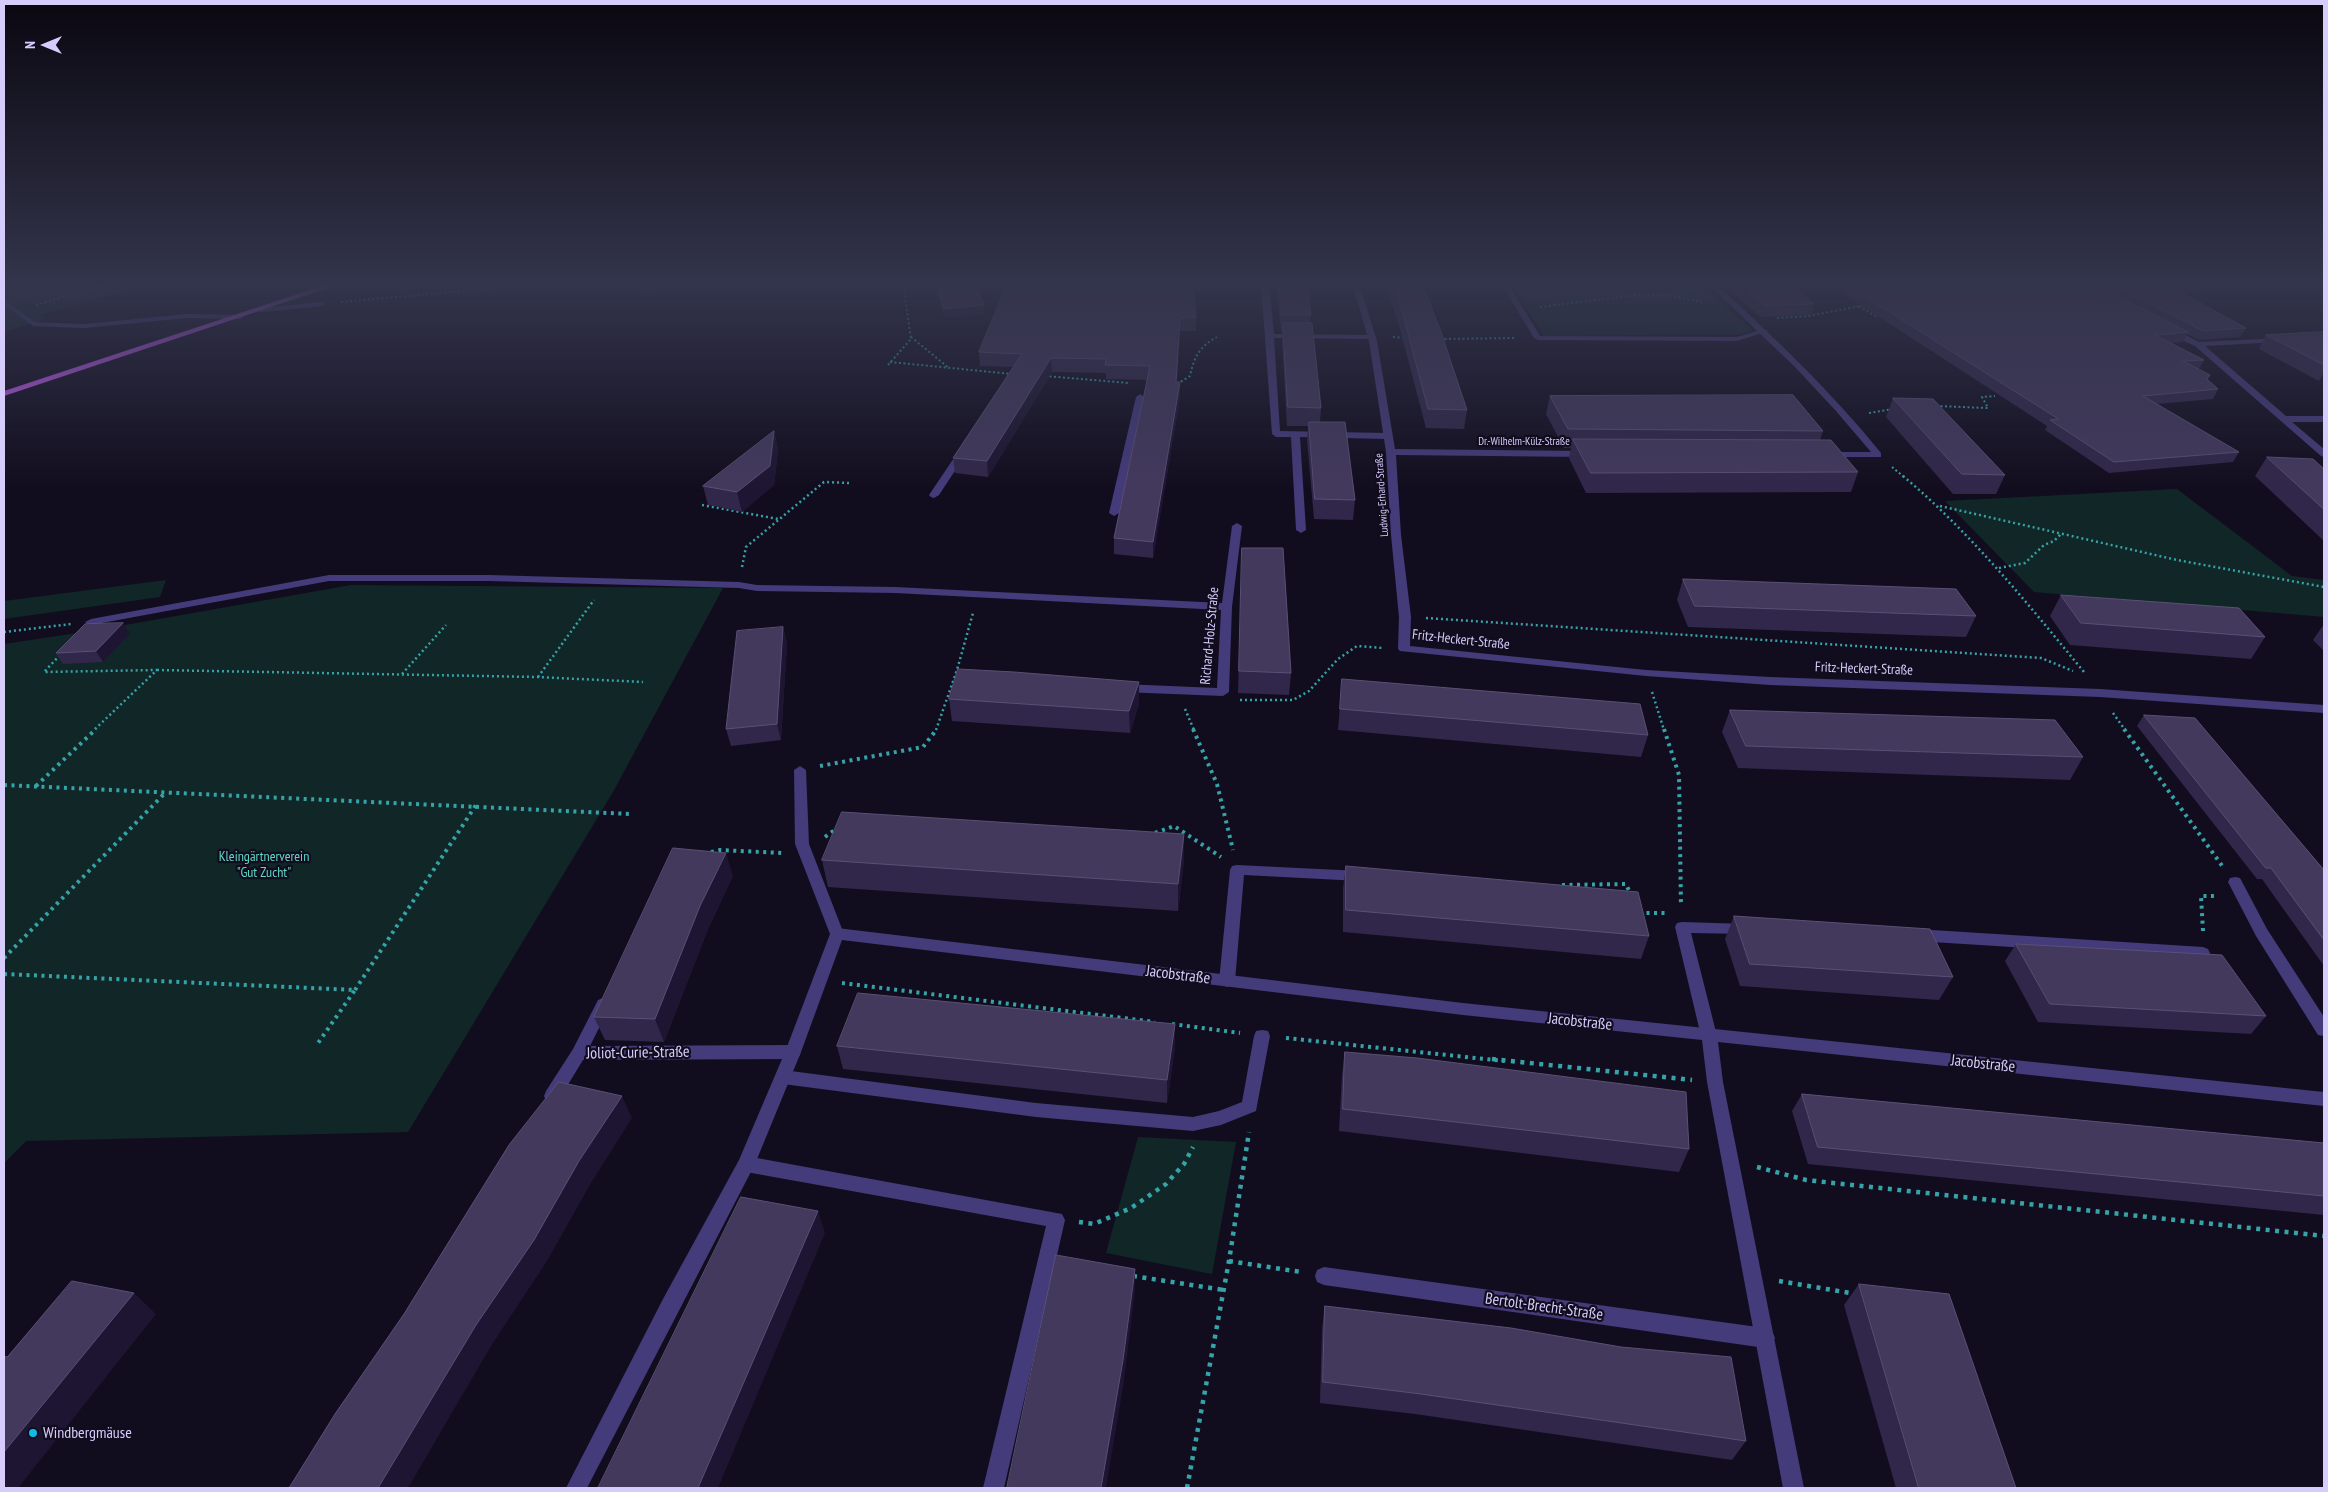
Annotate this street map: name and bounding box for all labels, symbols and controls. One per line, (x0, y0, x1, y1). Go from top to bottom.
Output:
north arrow (20, 20, 70, 70)
text: N (21, 41, 39, 49)
street label: Dr.-Wilhelm-Külz-Straße (1478, 435, 1570, 449)
street label: Ludwig-Erhard-Straße (1372, 453, 1392, 537)
street label: Richard-Holz-Straße (1197, 587, 1223, 685)
street label: Fritz-Heckert-Straße (1411, 627, 1511, 653)
street label: Fritz-Heckert-Straße (1815, 659, 1913, 679)
park label: Kleingärtnerverein "Gut Zucht" (219, 849, 309, 882)
street label: Jacobstraße (1145, 962, 1211, 988)
street label: Jacobstraße (1547, 1009, 1613, 1035)
street label: Joliot-Curie-Straße (586, 1043, 690, 1063)
street label: Jacobstraße (1950, 1051, 2016, 1077)
street label: Bertolt-Brecht-Straße (1484, 1289, 1604, 1325)
place label: Windbergmäuse (43, 1423, 132, 1443)
marker: Windbergmäuse (27, 1427, 39, 1439)

